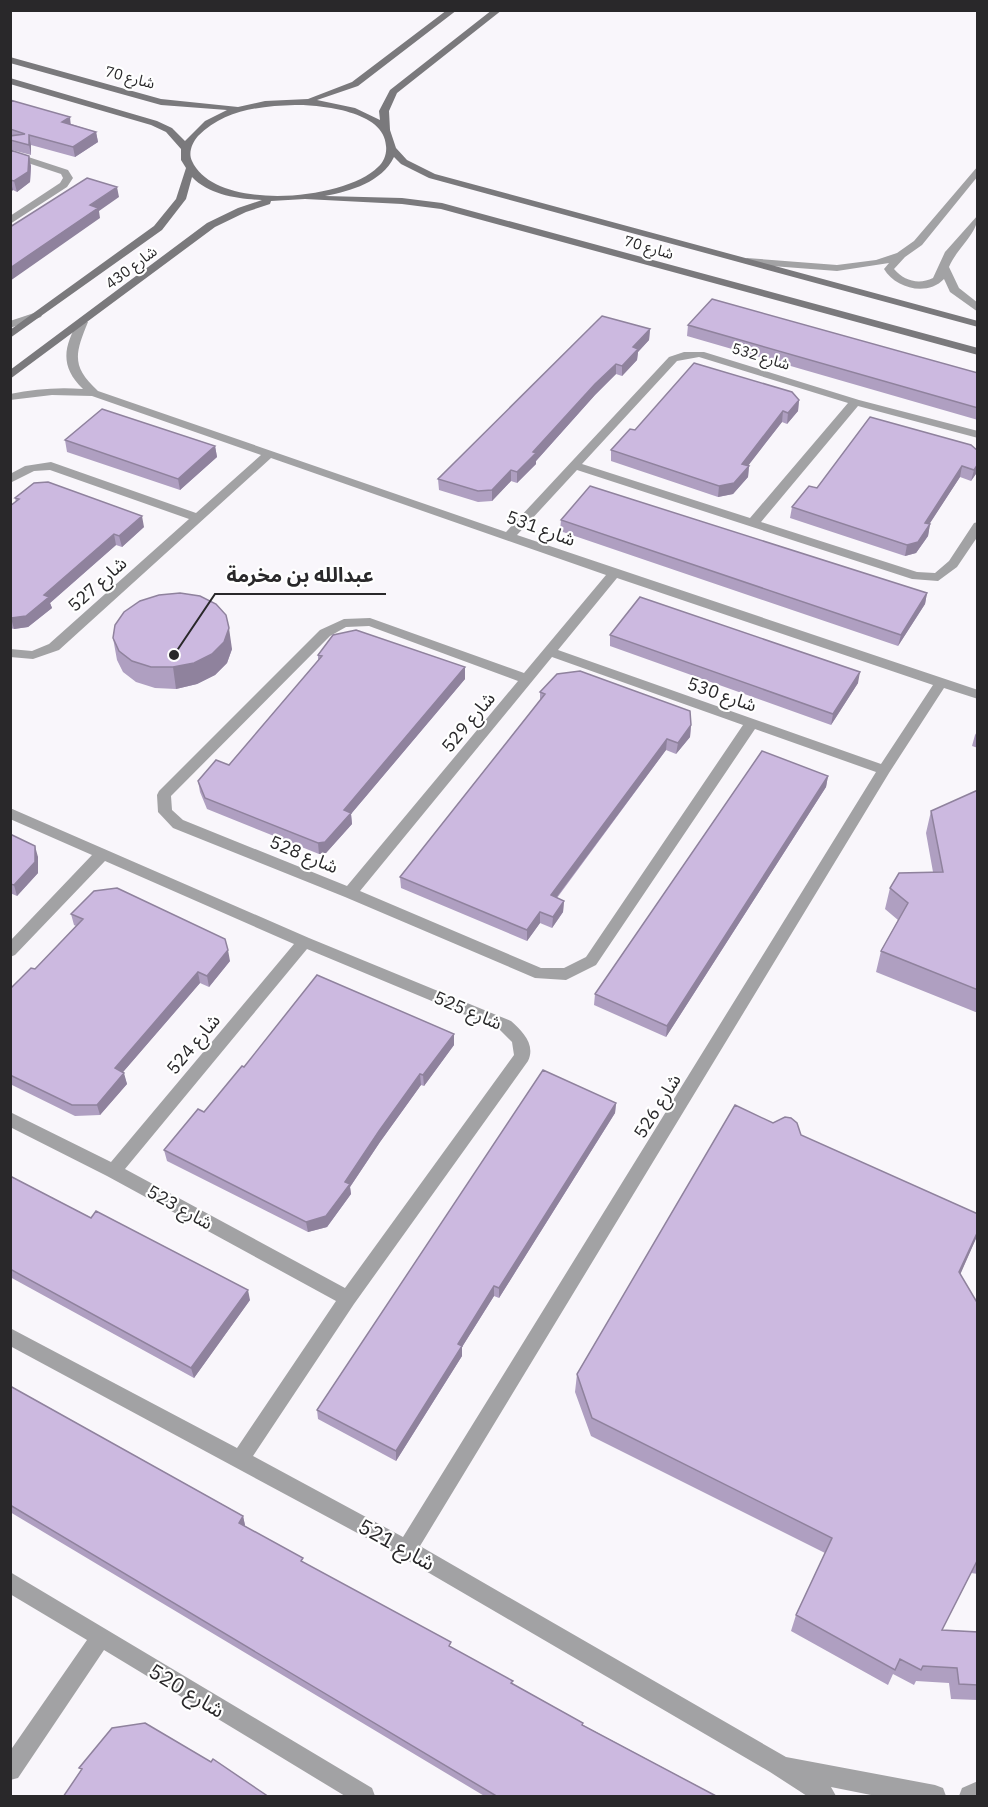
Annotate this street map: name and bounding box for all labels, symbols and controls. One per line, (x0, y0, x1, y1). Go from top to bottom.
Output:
street label: شارع 70 (102, 61, 157, 96)
street label: شارع 70 (621, 231, 676, 266)
street label: شارع 430 (101, 241, 163, 295)
street label: شارع 532 (729, 338, 793, 377)
street label: شارع 531 (502, 505, 579, 554)
street label: شارع 527 (63, 551, 133, 619)
callout: عبدالله بن مخرمة (215, 556, 386, 594)
text: عبدالله بن مخرمة (226, 561, 374, 588)
street label: شارع 530 (683, 671, 760, 719)
street label: شارع 529 (436, 687, 502, 759)
street label: شارع 528 (265, 830, 342, 881)
street label: شارع 525 (429, 985, 506, 1037)
street label: شارع 524 (161, 1009, 227, 1081)
street label: شارع 526 (628, 1069, 688, 1144)
street label: شارع 523 (142, 1180, 217, 1237)
street label: شارع 521 (353, 1511, 440, 1578)
street label: شارع 520 (143, 1656, 230, 1725)

